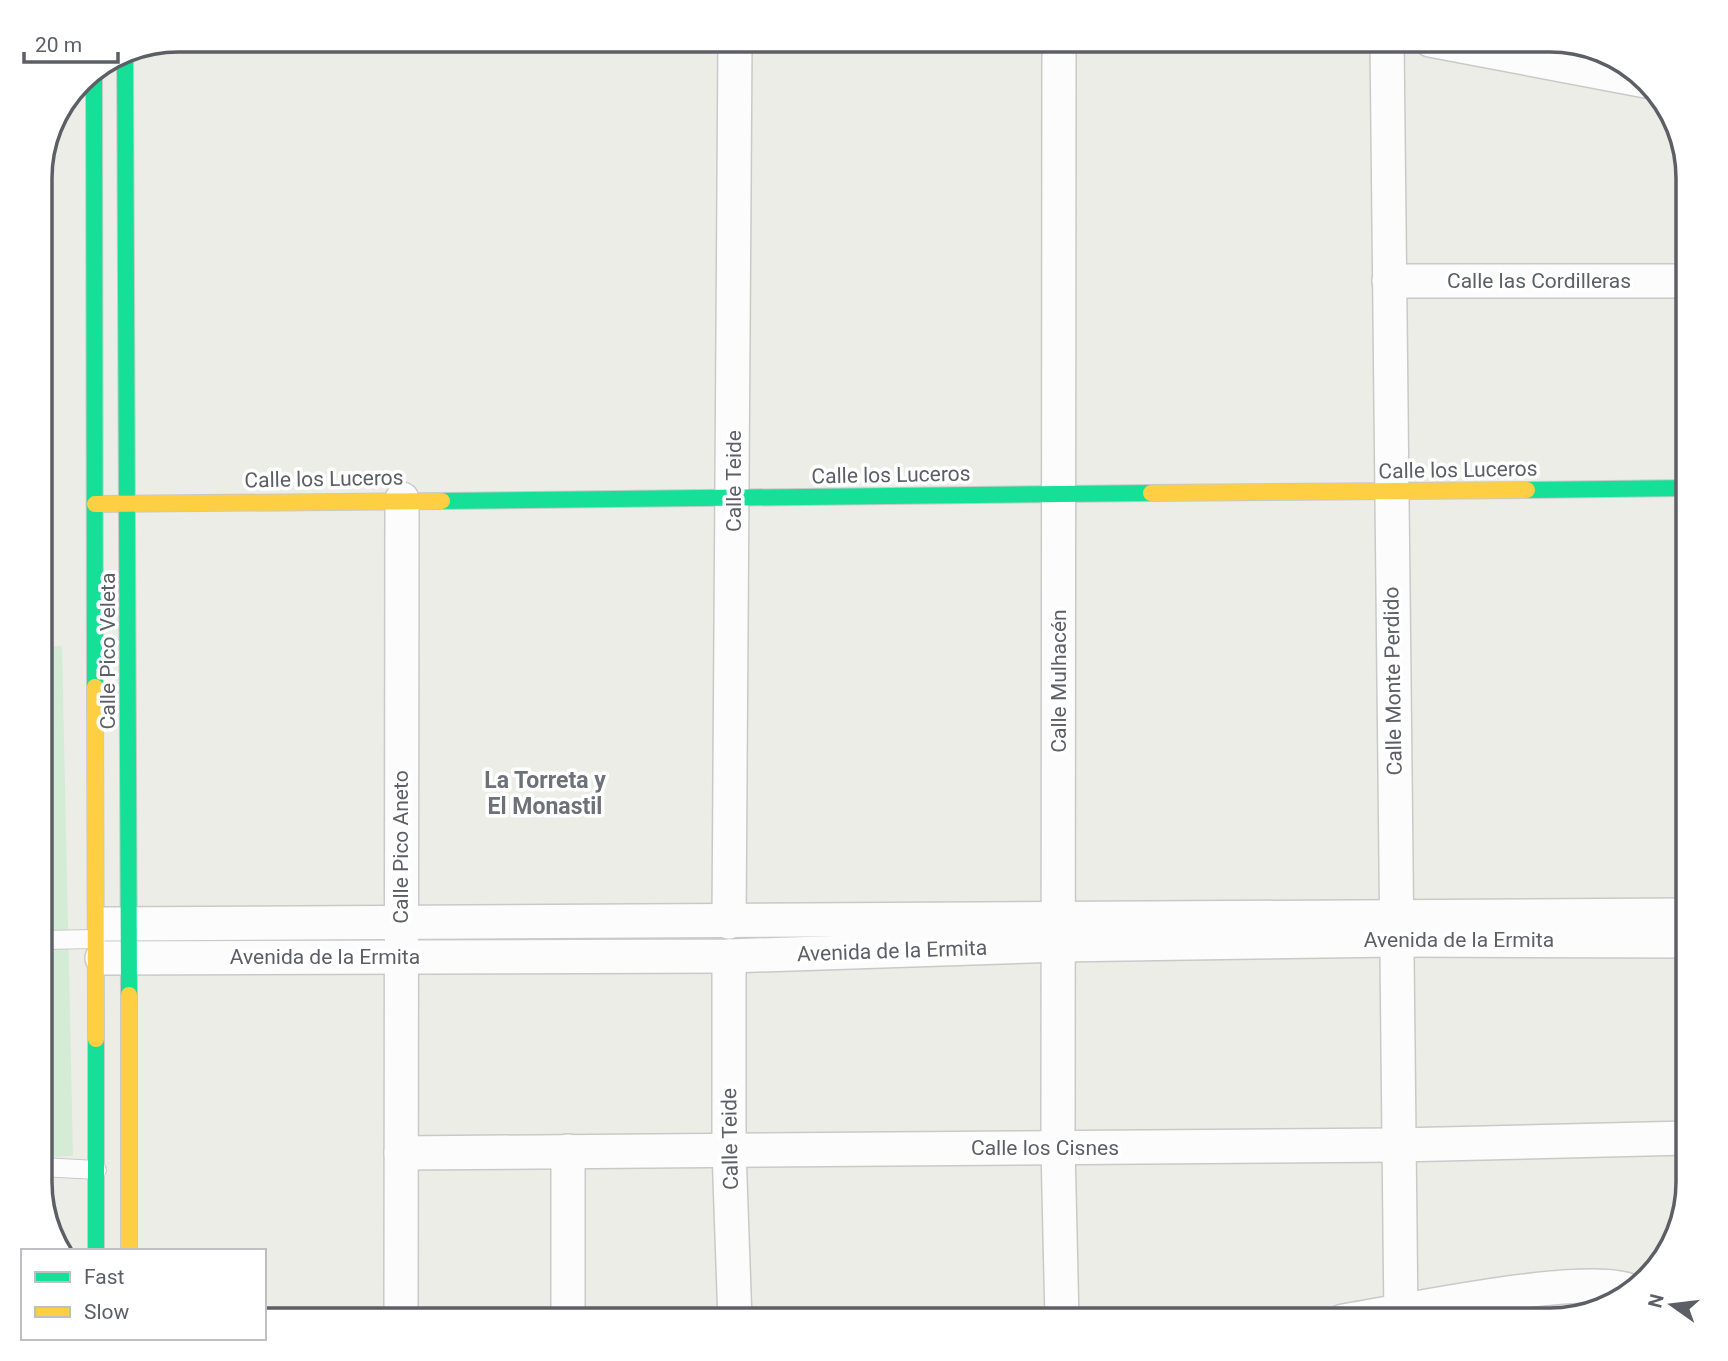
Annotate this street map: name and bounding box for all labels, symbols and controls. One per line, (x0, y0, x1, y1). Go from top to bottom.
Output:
scale bar (24, 21, 119, 65)
text: 20 m (35, 33, 82, 57)
street label: Calle las Cordilleras (1447, 269, 1631, 293)
street label: Calle Teide (722, 430, 746, 532)
street label: Calle los Luceros (1378, 457, 1538, 483)
street label: Calle los Luceros (811, 462, 971, 488)
street label: Calle los Luceros (244, 466, 404, 492)
street label: Calle Pico Veleta (96, 573, 120, 729)
street label: Calle Monte Perdido (1379, 586, 1407, 776)
street label: Calle Mulhacén (1047, 609, 1071, 753)
district label: La Torreta y El Monastil (484, 767, 606, 820)
street label: Calle Pico Aneto (389, 770, 413, 924)
street label: Avenida de la Ermita (1364, 928, 1554, 952)
street label: Avenida de la Ermita (796, 936, 988, 966)
street label: Avenida de la Ermita (230, 945, 420, 969)
street label: Calle Teide (717, 1088, 743, 1190)
street label: Calle los Cisnes (971, 1136, 1119, 1160)
legend (21, 1249, 266, 1340)
text: Fast (84, 1265, 125, 1289)
north arrow (1637, 1270, 1707, 1340)
text: N (1643, 1292, 1669, 1310)
text: Slow (84, 1300, 130, 1324)

